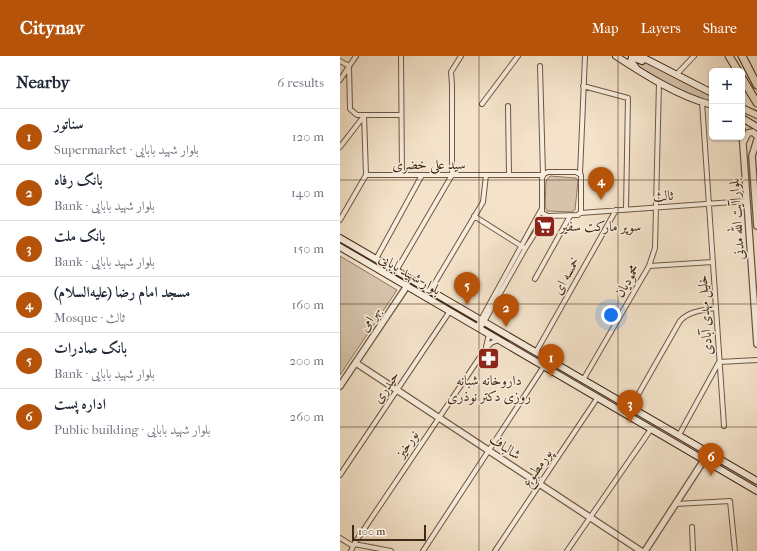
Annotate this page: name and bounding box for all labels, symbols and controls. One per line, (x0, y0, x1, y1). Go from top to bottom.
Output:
text: Citynav (20, 17, 84, 39)
text: Map (592, 20, 619, 37)
text: Layers (641, 20, 681, 37)
text: Share (703, 20, 737, 37)
map controls (709, 68, 745, 140)
button: + (709, 68, 745, 104)
text: Nearby (16, 72, 70, 92)
text: 6 results (277, 75, 324, 90)
button: − (709, 104, 745, 140)
text: سناتور (54, 115, 84, 133)
text: 1 (27, 129, 31, 144)
text: 120 m (292, 129, 324, 144)
text: Supermarket · بلوار شهید بابایی (54, 142, 199, 157)
street label: سید علی خضری (392, 156, 466, 174)
pin: 4 (588, 167, 614, 200)
text: بانک رفاه (54, 171, 103, 189)
street label: بلوار آیت الله مدنی (723, 177, 748, 261)
text: 2 (26, 185, 32, 200)
text: 140 m (291, 185, 324, 200)
street label: ثالث (652, 187, 674, 205)
text: Bank · بلوار شهید بابایی (54, 198, 155, 213)
supermarket icon: سوپر مارکت سفیر (532, 213, 558, 239)
place label: سوپر مارکت سفیر (558, 218, 641, 235)
text: بانک ملت (54, 227, 105, 245)
text: 3 (26, 241, 32, 256)
text: 150 m (293, 241, 324, 256)
street label: بلوار شهید بابایی (376, 249, 444, 300)
text: Bank · بلوار شهید بابایی (54, 254, 155, 269)
street label: خمسه ای (549, 254, 583, 298)
street label: محمودیان (611, 261, 643, 301)
pin: 5 (454, 272, 480, 305)
street label: خلیل مهدی آبادی (694, 274, 718, 356)
text: مسجد امام رضا (علیه‌السلام) (54, 283, 190, 301)
pin: 2 (493, 294, 519, 327)
text: 4 (25, 297, 33, 312)
text: 160 m (292, 297, 324, 312)
street label: بهرامی (355, 303, 386, 336)
your location (601, 305, 621, 325)
text: Mosque · ثالث (54, 310, 125, 325)
text: بانک صادرات (54, 339, 127, 357)
pin: 1 (538, 344, 564, 377)
pharmacy icon: داروخانه شبانه روزی دکتر نوذری (476, 345, 502, 371)
text: 5 (26, 353, 32, 368)
text: 200 m (289, 353, 324, 368)
text: Bank · بلوار شهید بابایی (54, 366, 155, 381)
street label: حیدری (369, 368, 403, 406)
place label: داروخانه شبانه روزی دکتر نوذری (447, 372, 531, 405)
pin: 3 (617, 390, 643, 423)
text: اداره پست (54, 395, 106, 413)
text: 6 (25, 409, 33, 424)
text: 260 m (290, 409, 324, 424)
text: Public building · بلوار شهید بابایی (54, 422, 210, 437)
street label: نورخیز (391, 427, 422, 463)
street label: شالباف (486, 431, 524, 463)
pin: 6 (698, 443, 724, 476)
street label: پورمطبوع (518, 445, 559, 492)
scale bar (352, 523, 426, 542)
text: 100 m (358, 525, 386, 538)

